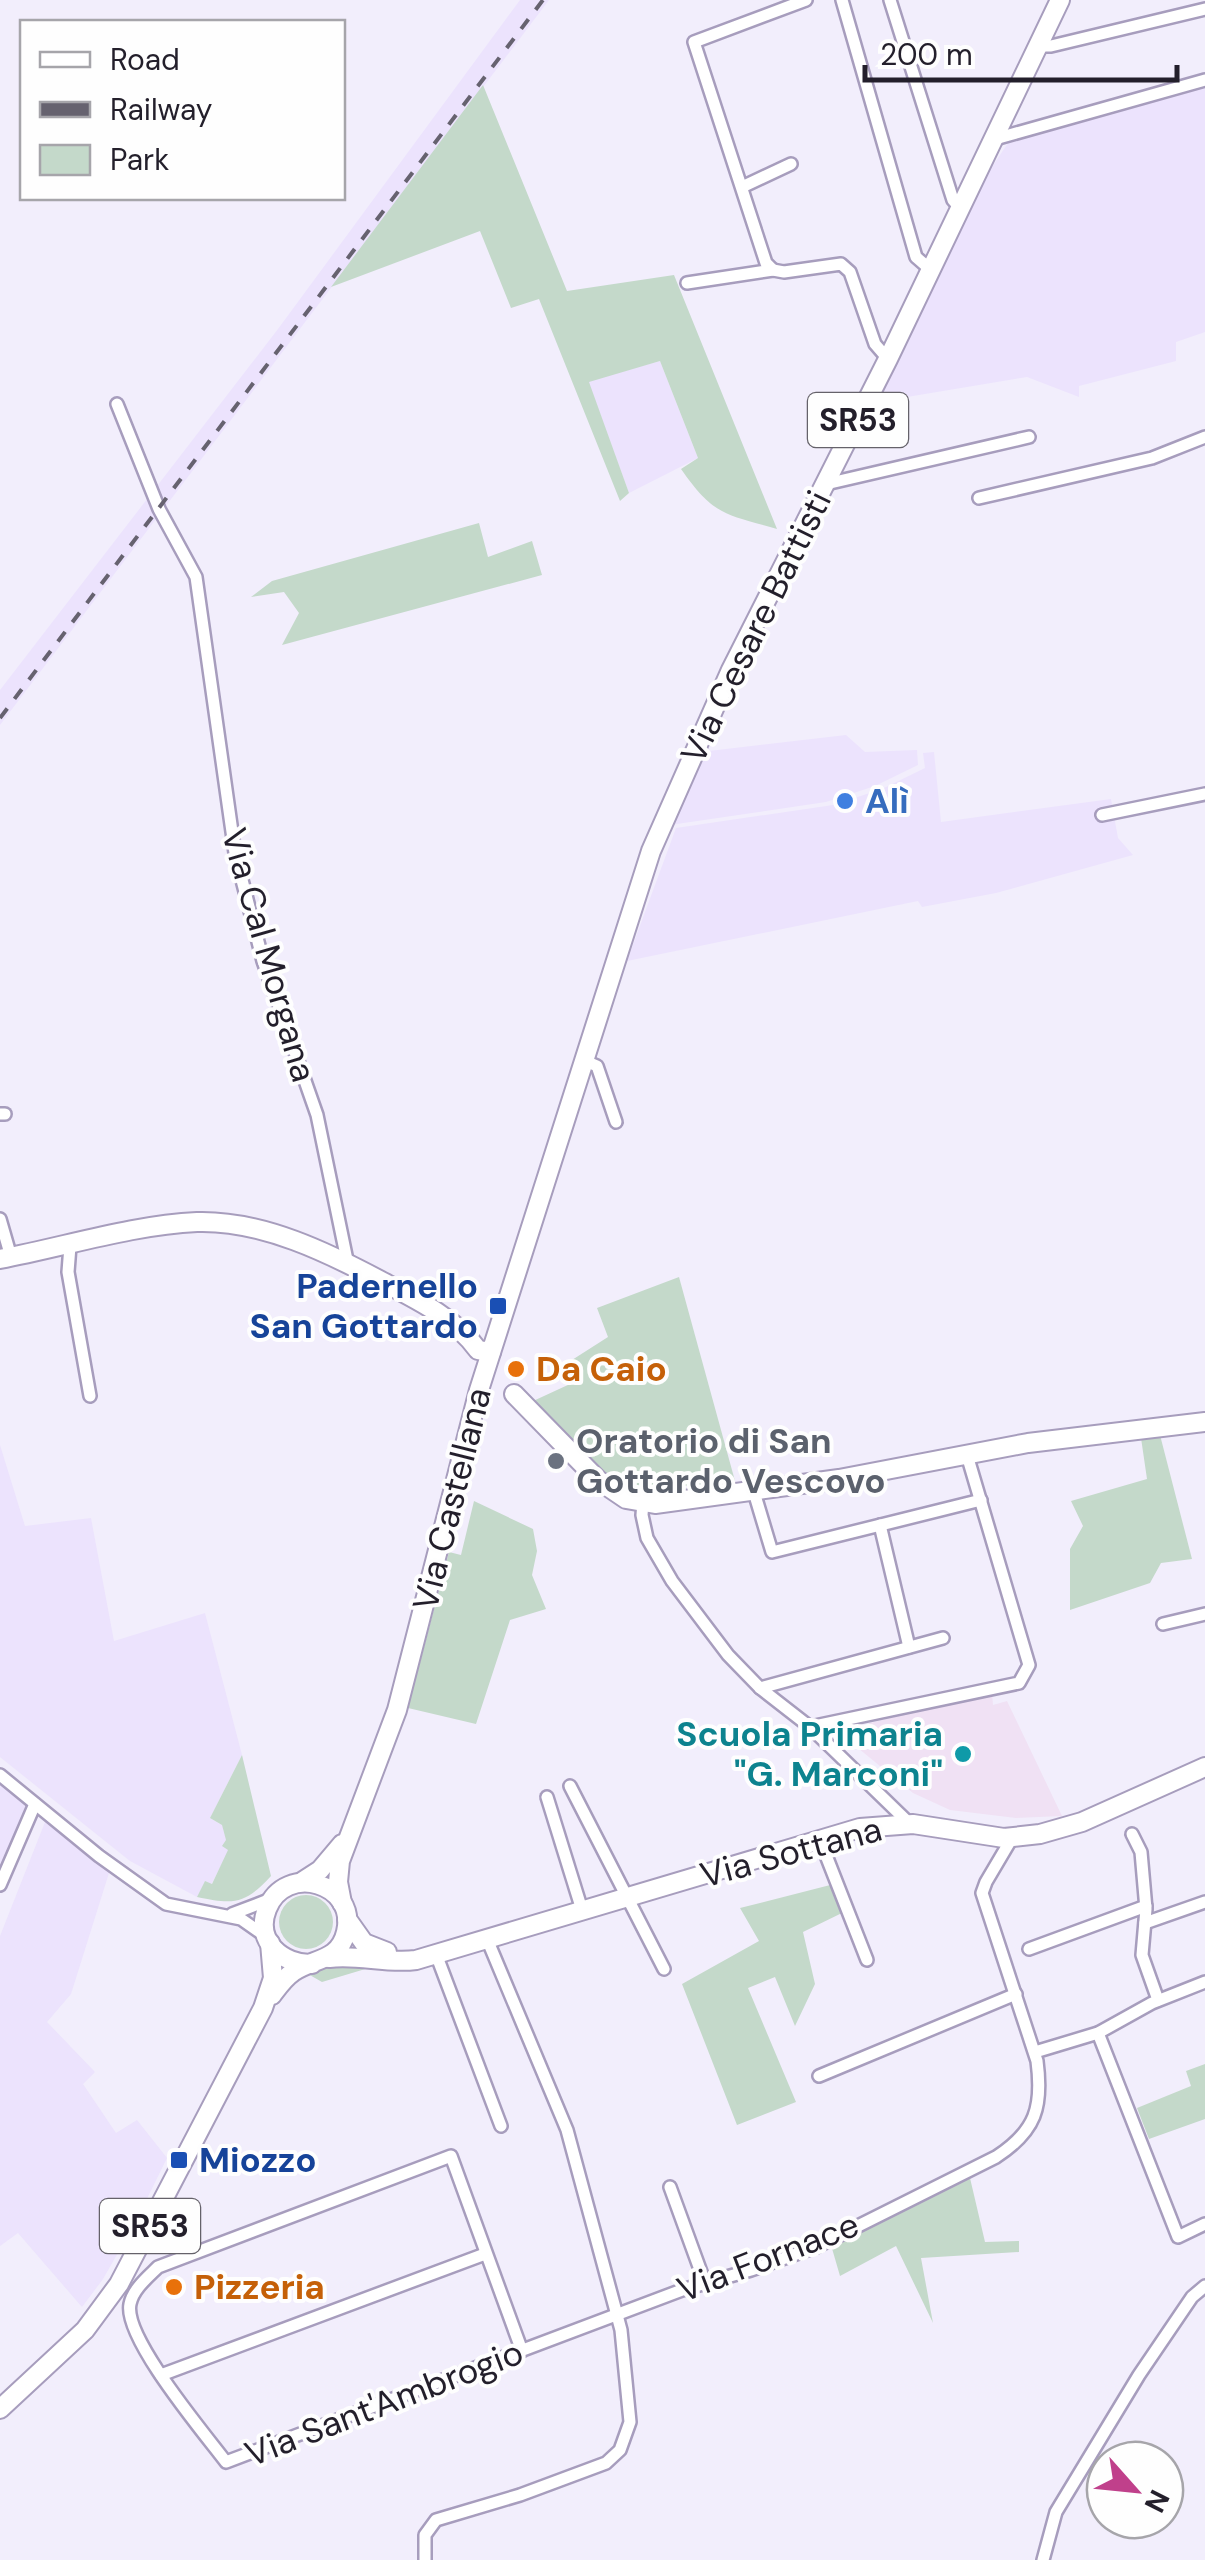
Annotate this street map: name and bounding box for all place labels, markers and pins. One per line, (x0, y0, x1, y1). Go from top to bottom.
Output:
place label: Alì (865, 778, 909, 824)
marker: Alì (834, 790, 856, 812)
place label: Padernello San Gottardo (250, 1263, 478, 1349)
marker: Padernello San Gottardo (487, 1295, 509, 1317)
place label: Da Caio (536, 1346, 667, 1392)
marker: Da Caio (505, 1358, 527, 1380)
place label: Oratorio di San Gottardo Vescovo (576, 1418, 886, 1504)
marker: Oratorio di San Gottardo Vescovo (545, 1450, 567, 1472)
place label: Scuola Primaria "G. Marconi" (676, 1711, 943, 1797)
marker: Scuola Primaria "G. Marconi" (952, 1743, 974, 1765)
place label: Miozzo (199, 2137, 317, 2183)
marker: Miozzo (168, 2149, 190, 2171)
place label: Pizzeria (194, 2264, 325, 2310)
marker: Pizzeria (163, 2276, 185, 2298)

